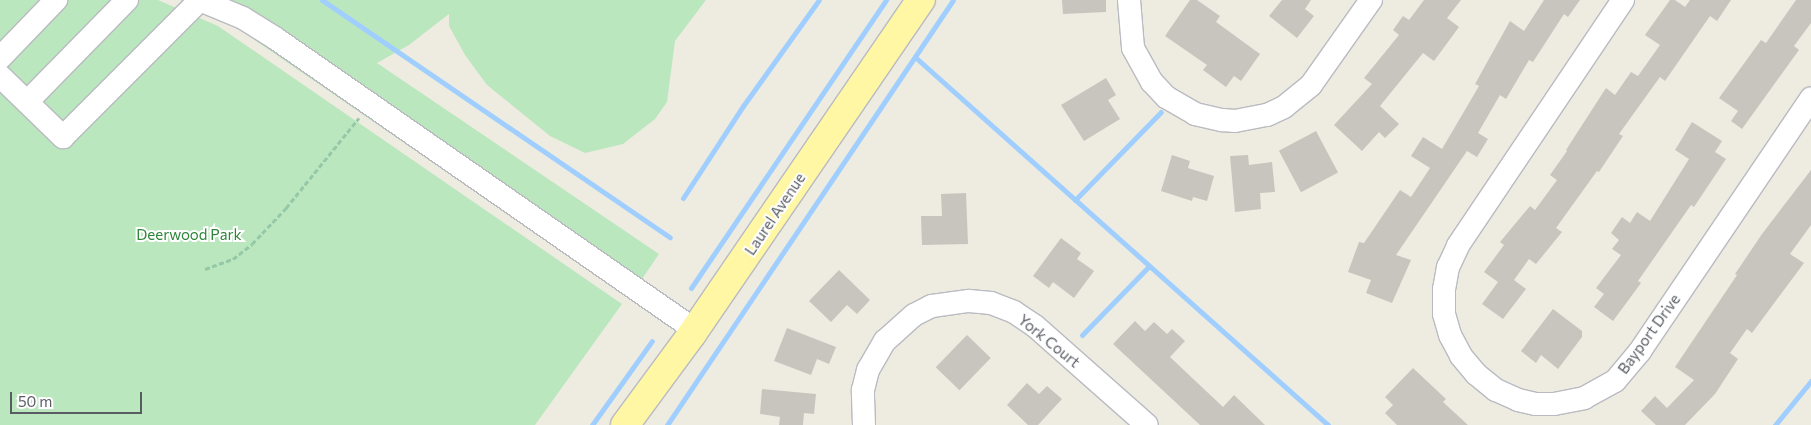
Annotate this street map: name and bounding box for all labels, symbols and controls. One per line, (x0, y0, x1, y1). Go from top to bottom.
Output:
street label: Laurel Avenue (741, 170, 809, 258)
park label: Deerwood Park (136, 226, 242, 244)
street label: Bayport Drive (1614, 291, 1684, 377)
street label: York Court (1015, 311, 1083, 371)
scale bar (12, 382, 145, 414)
text: 50 m (18, 392, 52, 410)

